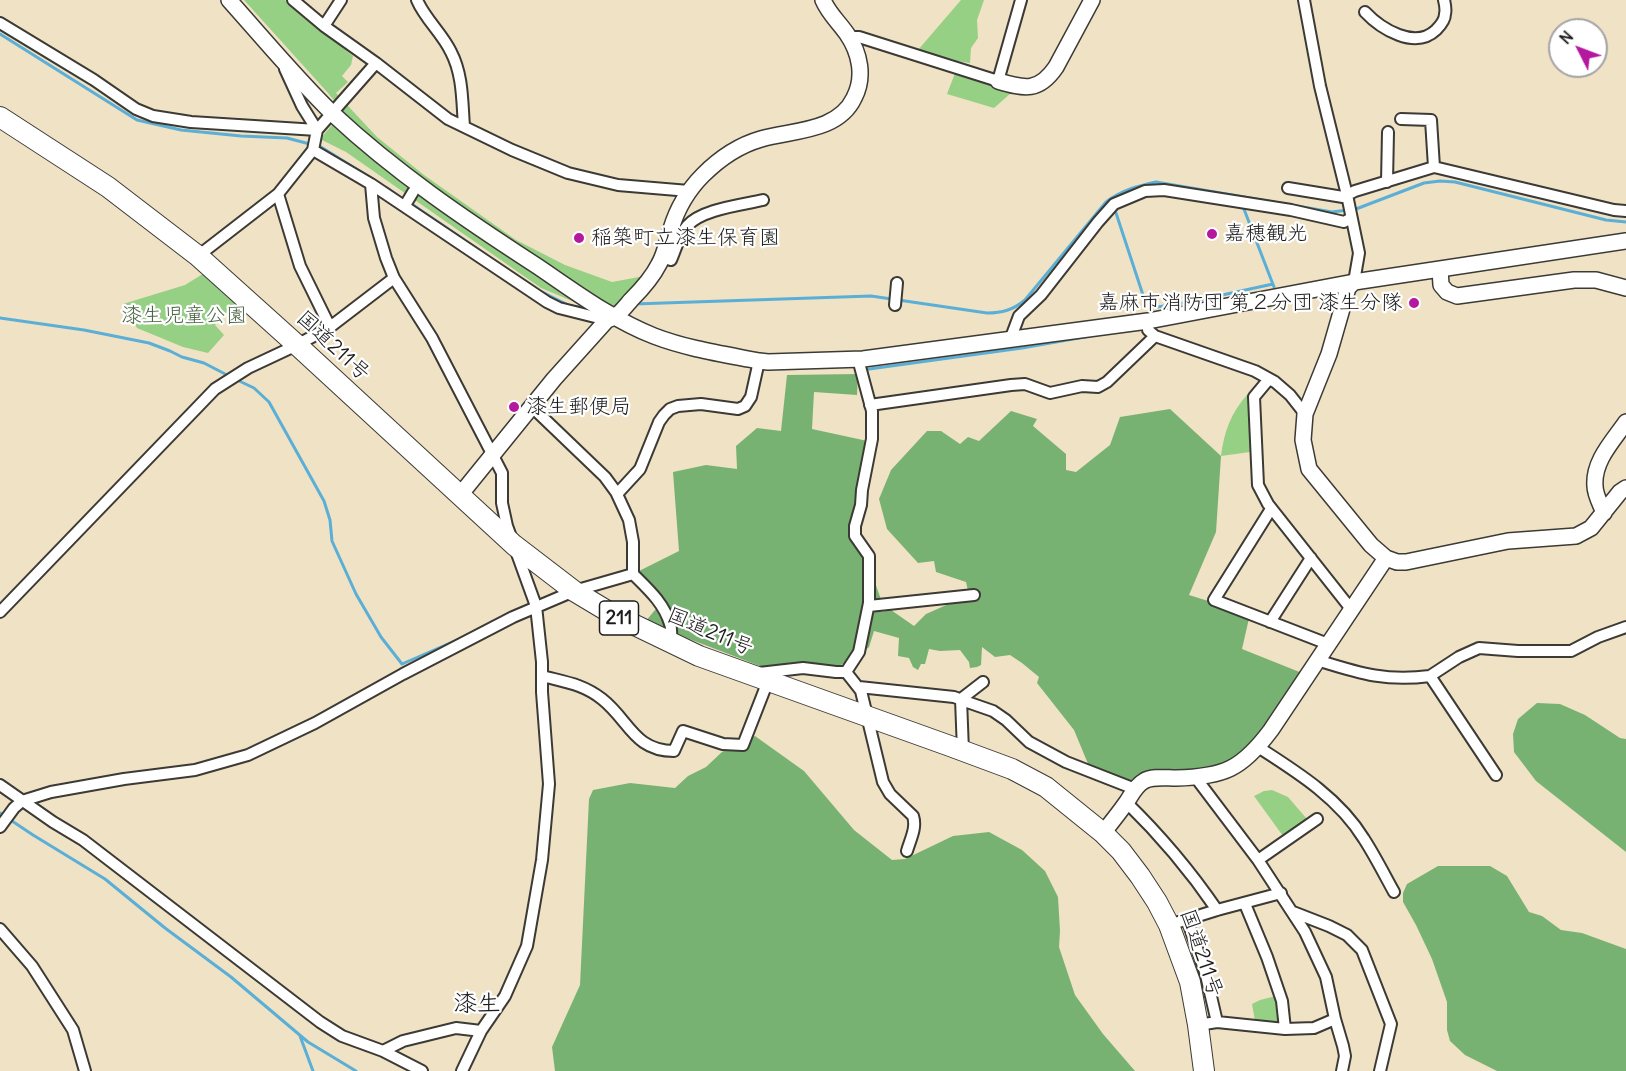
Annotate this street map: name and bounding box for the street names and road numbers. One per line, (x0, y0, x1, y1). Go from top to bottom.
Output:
street label: 国道211号 (291, 306, 375, 386)
road number: 211 (600, 601, 638, 635)
street label: 国道211号 (663, 603, 757, 661)
street label: 国道211号 (1174, 906, 1228, 1000)

